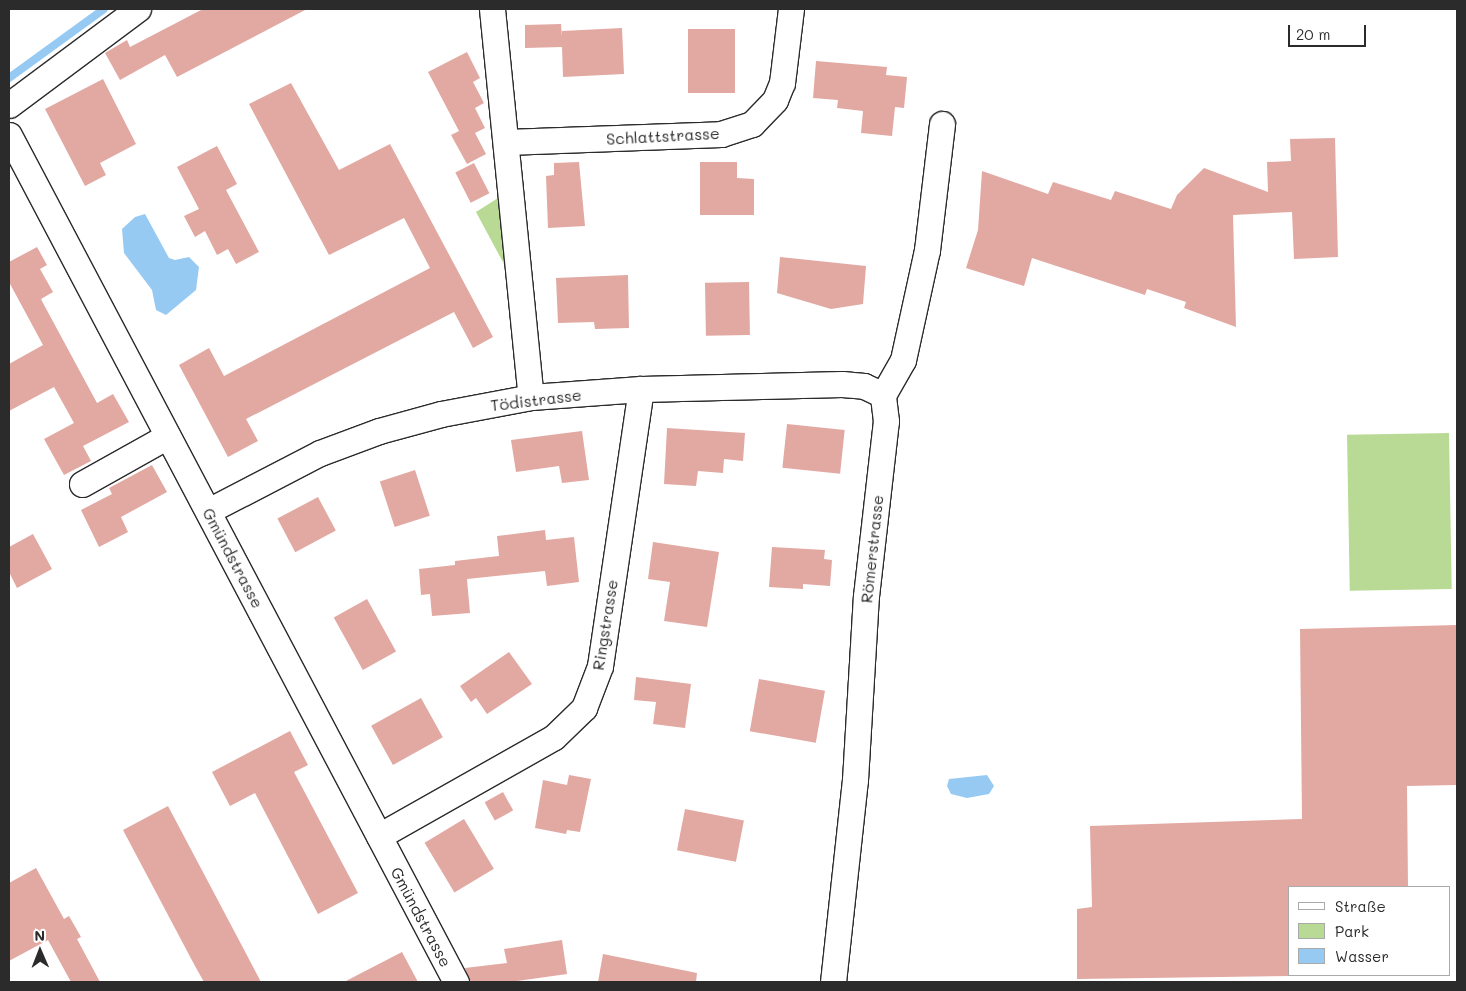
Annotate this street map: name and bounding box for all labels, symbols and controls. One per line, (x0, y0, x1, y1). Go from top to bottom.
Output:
scale bar (1291, 15, 1368, 47)
text: 20 m (1296, 24, 1330, 44)
street label: Schlattstrasse (606, 123, 720, 149)
street label: Tödistrasse (489, 385, 583, 415)
street label: Römerstrasse (857, 494, 887, 604)
street label: Gmündstrasse (199, 505, 267, 611)
street label: Ringstrasse (588, 578, 622, 672)
street label: Gmündstrasse (387, 864, 455, 970)
legend (1288, 886, 1451, 976)
text: Straße (1335, 896, 1386, 916)
text: Park (1335, 921, 1369, 941)
north arrow (15, 926, 65, 976)
text: N (34, 926, 45, 945)
text: Wasser (1335, 946, 1389, 966)

